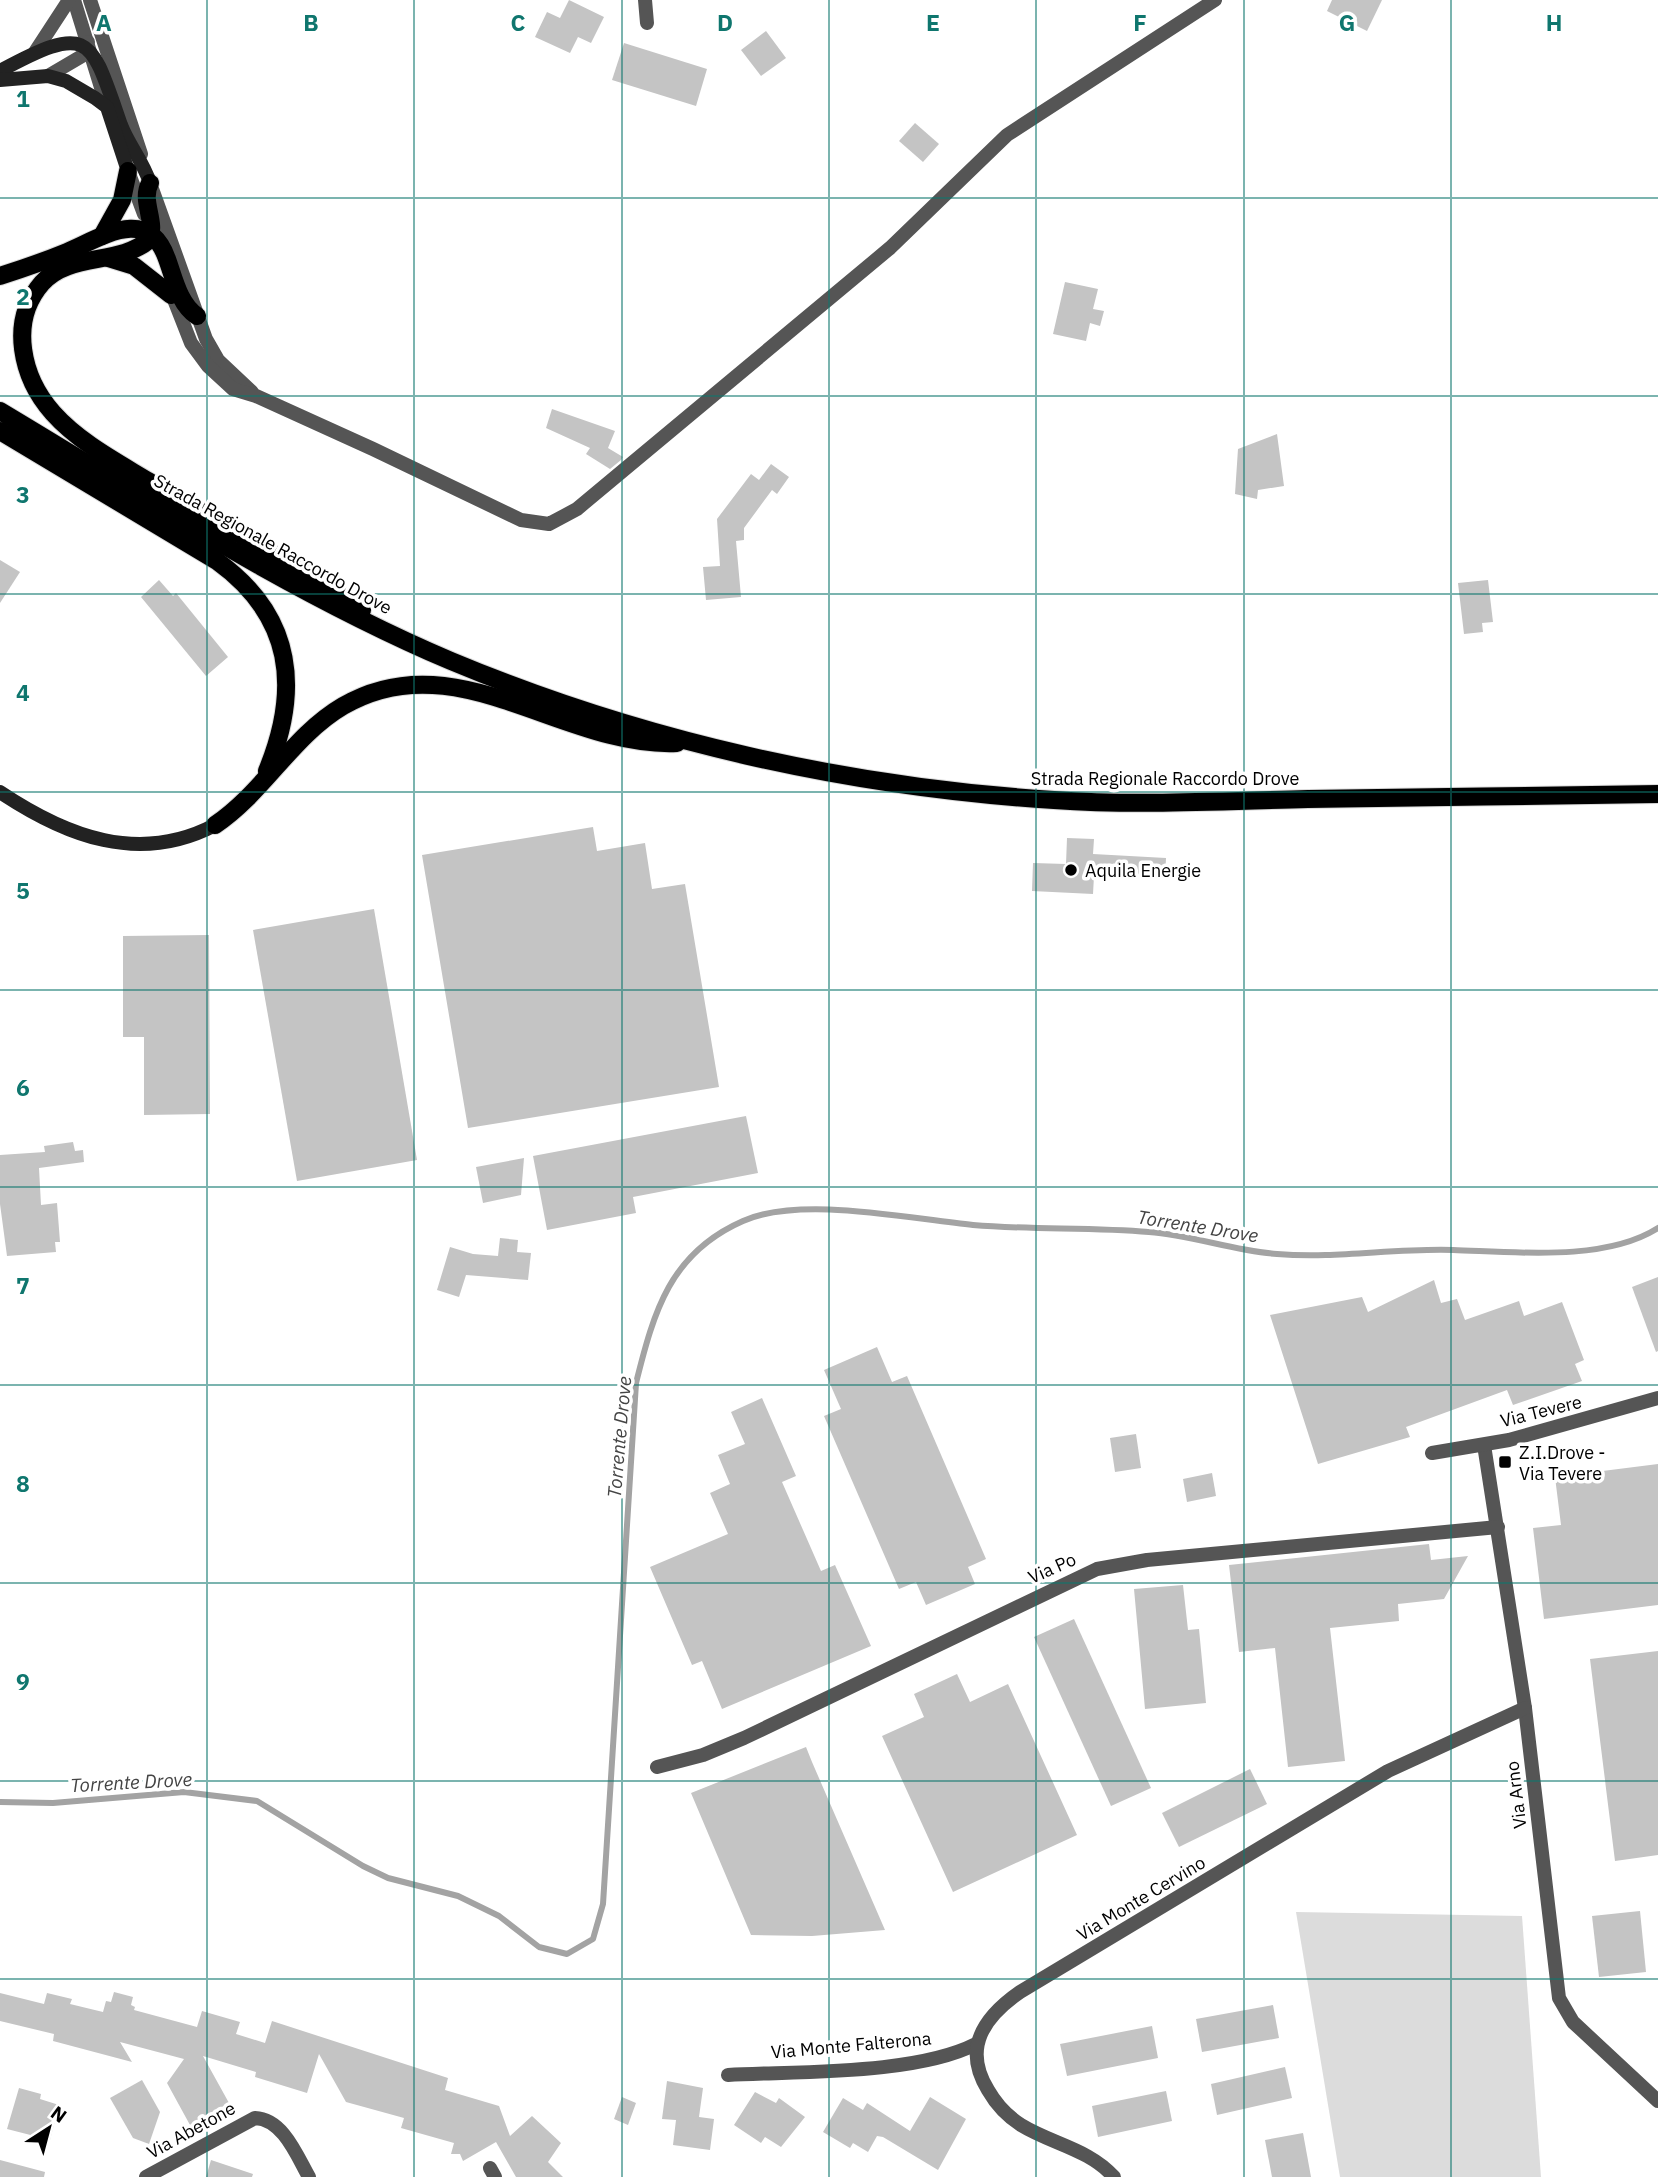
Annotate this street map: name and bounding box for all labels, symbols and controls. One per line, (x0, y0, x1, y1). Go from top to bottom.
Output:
text: A (96, 7, 112, 37)
text: B (303, 7, 319, 37)
text: C (511, 7, 526, 37)
text: D (717, 7, 733, 37)
text: E (926, 7, 940, 37)
text: F (1133, 7, 1147, 37)
text: G (1339, 7, 1355, 37)
text: H (1546, 7, 1562, 37)
text: 1 (16, 83, 30, 113)
text: 2 (16, 281, 30, 311)
street label: Strada Regionale Raccordo Drove (150, 469, 396, 619)
text: 3 (16, 479, 30, 509)
text: 4 (16, 677, 30, 707)
street label: Strada Regionale Raccordo Drove (1031, 767, 1299, 790)
place label: Aquila Energie (1085, 859, 1201, 882)
marker: Aquila Energie (1063, 862, 1079, 878)
text: 5 (16, 875, 30, 905)
text: 6 (16, 1072, 30, 1102)
water label: Torrente Drove (1136, 1205, 1260, 1247)
text: 7 (16, 1270, 30, 1300)
water label: Torrente Drove (602, 1375, 636, 1499)
street label: Via Tevere (1498, 1390, 1584, 1432)
place label: Z.I.Drove - Via Tevere (1519, 1441, 1606, 1485)
marker: Z.I.Drove - Via Tevere (1497, 1454, 1513, 1470)
text: 8 (16, 1468, 30, 1498)
street label: Via Po (1025, 1547, 1079, 1589)
text: 9 (16, 1666, 30, 1696)
street label: Via Arno (1500, 1760, 1532, 1830)
water label: Torrente Drove (69, 1767, 193, 1797)
street label: Via Monte Cervino (1072, 1851, 1210, 1945)
street label: Via Monte Falterona (770, 2026, 933, 2063)
north arrow (14, 2093, 84, 2163)
street label: Via Abetone (143, 2096, 239, 2164)
text: N (46, 2100, 72, 2128)

